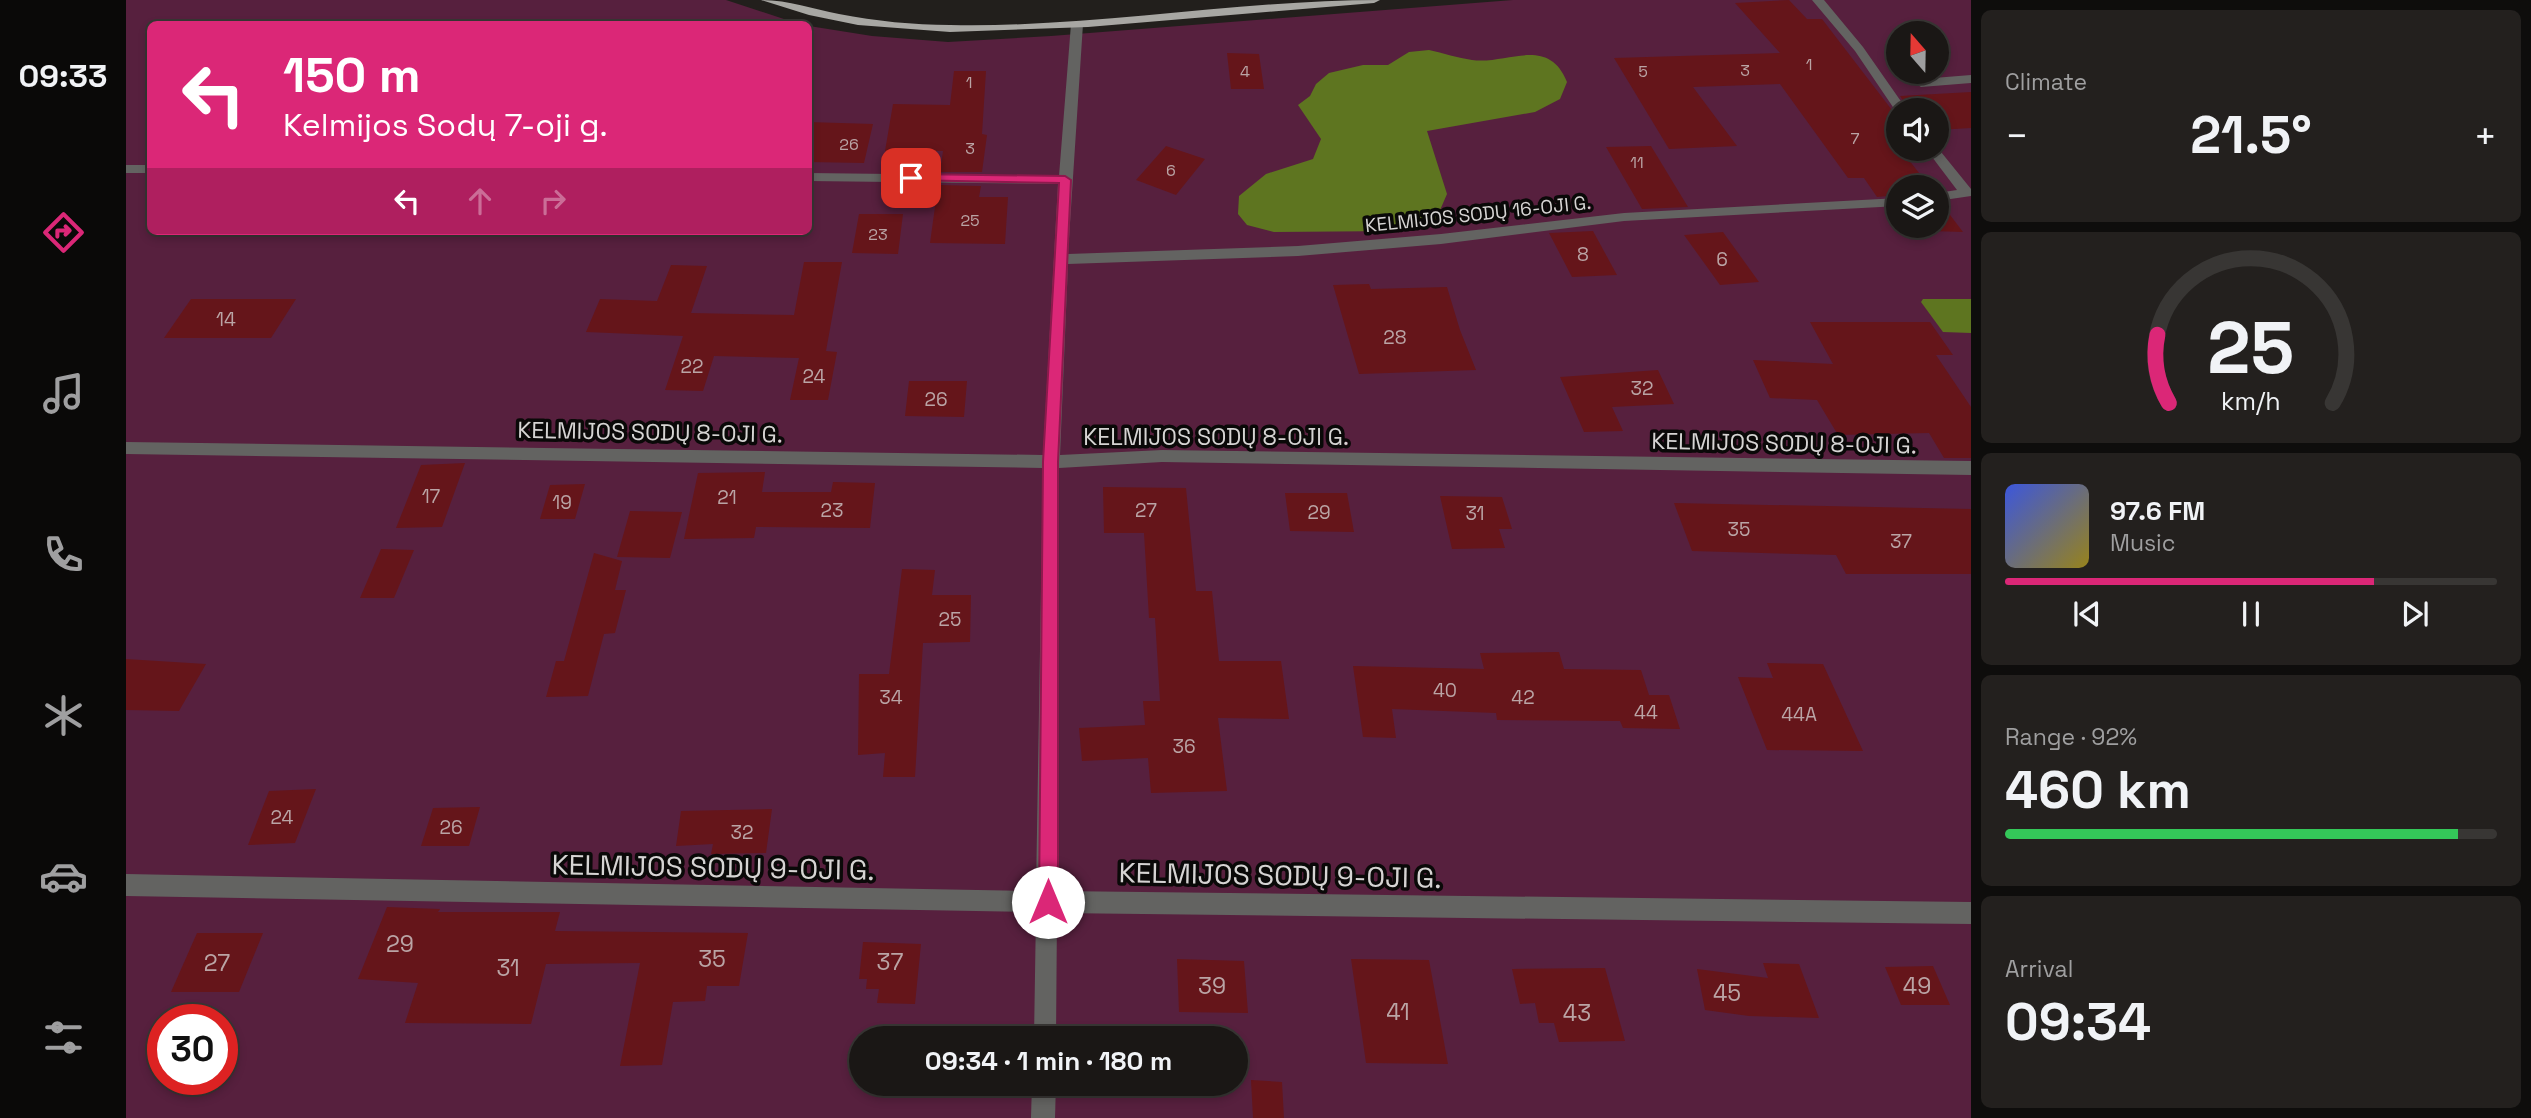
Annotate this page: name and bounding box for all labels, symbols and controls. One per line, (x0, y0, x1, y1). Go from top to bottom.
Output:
north arrow (1886, 21, 1950, 84)
map controls (1886, 21, 1949, 238)
text: 150 m (283, 44, 421, 106)
icon: left (168, 49, 259, 140)
house number: 1 (1806, 54, 1812, 75)
text: 09:33 (19, 56, 107, 96)
house number: 3 (1740, 60, 1750, 81)
house number: 4 (1240, 61, 1250, 82)
house number: 5 (1638, 61, 1648, 82)
text: Climate (2005, 67, 2087, 97)
house number: 1 (966, 72, 972, 93)
button: sound (1886, 98, 1949, 161)
text: 21.5° (2190, 102, 2312, 168)
text: Kelmijos Sodų 7-oji g. (283, 105, 608, 145)
text: − (2005, 112, 2029, 160)
text: + (2473, 112, 2497, 160)
house number: 7 (1850, 128, 1860, 149)
house number: 26 (839, 134, 859, 155)
house number: 3 (965, 138, 975, 159)
pin (881, 148, 941, 208)
house number: 11 (1630, 152, 1644, 173)
icon: arrive (892, 159, 930, 197)
house number: 6 (1166, 160, 1176, 181)
button: layers (1886, 175, 1949, 238)
icon: left (388, 182, 426, 220)
icon: ahead (461, 182, 499, 220)
icon: right (534, 182, 572, 220)
street label: KELMIJOS SODŲ 16-OJI G. (1364, 190, 1592, 238)
icon: directions (39, 208, 88, 257)
house number: 25 (960, 210, 980, 231)
house number: 23 (868, 224, 888, 245)
house number: 8 (1577, 242, 1589, 267)
house number: 6 (1716, 247, 1728, 272)
text: 25 (2208, 302, 2294, 395)
house number: 14 (216, 307, 236, 332)
house number: 28 (1383, 325, 1407, 350)
house number: 22 (681, 354, 703, 379)
house number: 24 (803, 364, 826, 389)
icon: music (39, 369, 88, 418)
house number: 32 (1631, 376, 1653, 401)
text: km/h (2221, 385, 2281, 417)
house number: 26 (924, 387, 948, 412)
street label: KELMIJOS SODŲ 8-OJI G. (517, 415, 783, 449)
street label: KELMIJOS SODŲ 8-OJI G. (1083, 422, 1349, 452)
street label: KELMIJOS SODŲ 8-OJI G. (1651, 426, 1917, 460)
house number: 17 (422, 484, 441, 509)
house number: 21 (717, 485, 737, 510)
house number: 19 (552, 490, 572, 515)
text: 97.6 FM (2110, 494, 2205, 528)
house number: 23 (821, 498, 843, 523)
house number: 27 (1135, 498, 1157, 523)
house number: 29 (1307, 500, 1331, 525)
house number: 31 (1465, 501, 1485, 526)
house number: 35 (1728, 517, 1750, 542)
text: Music (2110, 528, 2175, 558)
house number: 37 (1890, 529, 1912, 554)
icon: phone (39, 530, 88, 579)
icon: previous (2068, 595, 2106, 633)
icon: pause (2232, 595, 2270, 633)
icon: next (2396, 595, 2434, 633)
house number: 25 (939, 607, 961, 632)
house number: 40 (1433, 678, 1457, 703)
house number: 34 (879, 685, 903, 710)
house number: 42 (1511, 685, 1535, 710)
icon: climate (39, 691, 88, 740)
house number: 44 (1634, 700, 1658, 725)
house number: 44A (1781, 702, 1817, 727)
text: Range · 92% (2005, 722, 2137, 752)
house number: 36 (1172, 734, 1196, 759)
text: 460 km (2005, 757, 2191, 823)
house number: 24 (271, 805, 294, 830)
house number: 26 (439, 815, 463, 840)
house number: 32 (731, 820, 753, 845)
street label: KELMIJOS SODŲ 9-OJI G. (551, 846, 875, 888)
icon: car (39, 852, 88, 901)
street label: KELMIJOS SODŲ 9-OJI G. (1118, 854, 1442, 896)
position arrow (1011, 865, 1085, 939)
house number: 29 (386, 929, 414, 959)
house number: 35 (698, 944, 726, 974)
house number: 37 (877, 947, 903, 977)
house number: 27 (204, 948, 230, 978)
house number: 31 (496, 953, 520, 983)
text: Arrival (2005, 954, 2073, 984)
house number: 39 (1198, 971, 1226, 1001)
house number: 49 (1903, 971, 1931, 1001)
house number: 45 (1713, 978, 1741, 1008)
text: 09:34 (2005, 989, 2151, 1055)
house number: 41 (1386, 997, 1410, 1027)
house number: 43 (1563, 998, 1591, 1028)
speed limit sign: 30 (147, 1004, 238, 1095)
icon: filters (39, 1013, 88, 1062)
text: 09:34 · 1 min · 180 m (925, 1044, 1172, 1078)

